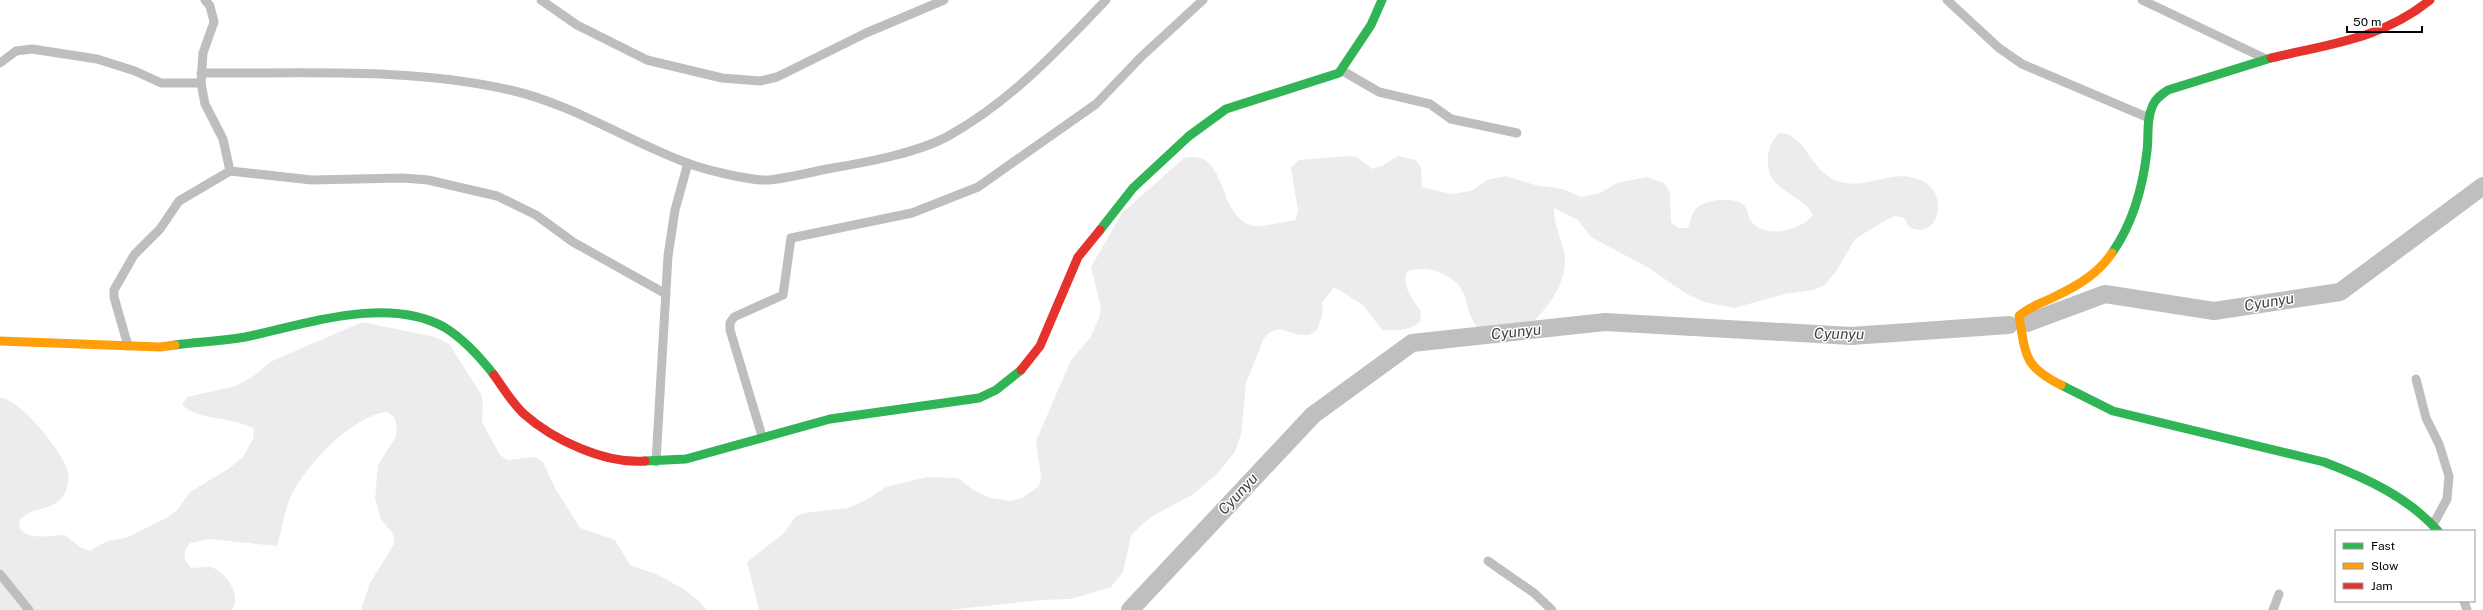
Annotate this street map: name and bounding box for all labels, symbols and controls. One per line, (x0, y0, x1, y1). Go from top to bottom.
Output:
scale bar (2347, 8, 2422, 34)
text: 50 m (2353, 15, 2381, 29)
water label: Cyunyu (2243, 289, 2295, 314)
water label: Cyunyu (1490, 320, 1542, 343)
water label: Cyunyu (1814, 325, 1864, 342)
water label: Cyunyu (1214, 469, 1261, 518)
legend (2335, 530, 2475, 602)
text: Fast (2371, 539, 2396, 553)
text: Slow (2371, 559, 2399, 573)
text: Jam (2371, 579, 2393, 593)

